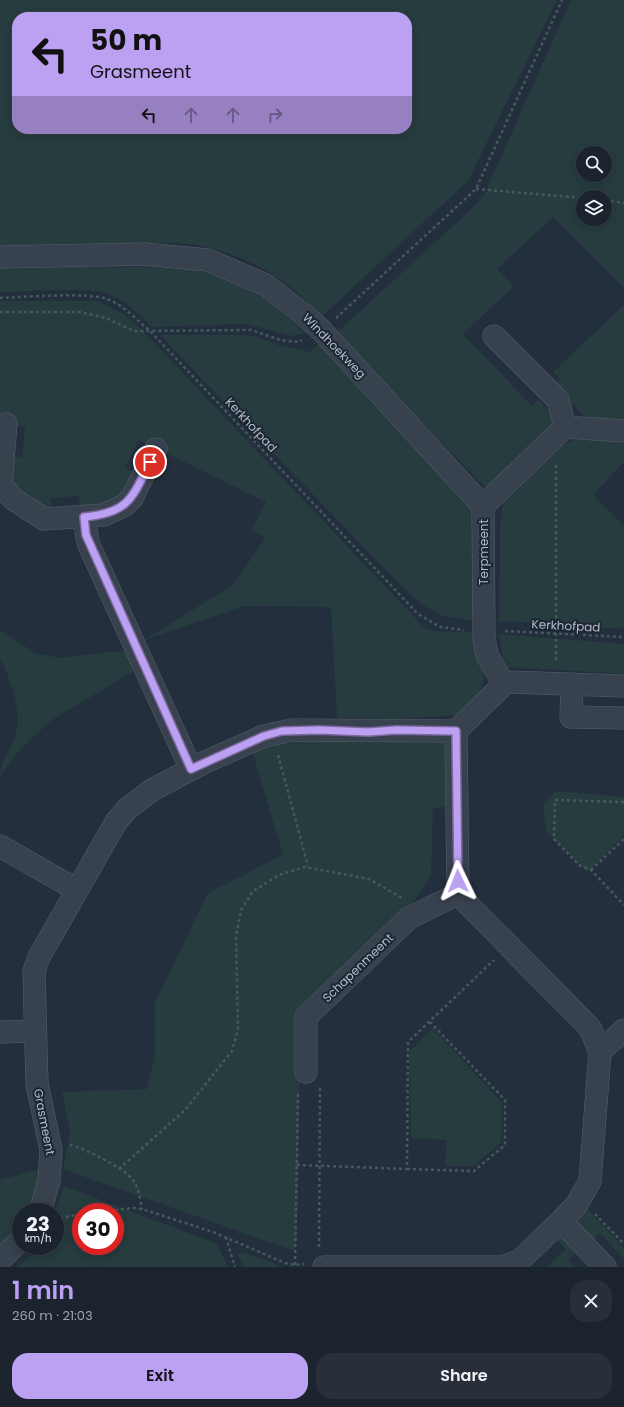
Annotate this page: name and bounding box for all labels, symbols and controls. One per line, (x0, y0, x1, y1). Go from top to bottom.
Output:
text: 50 m (90, 21, 162, 60)
icon: left (24, 28, 76, 80)
text: Grasmeent (90, 59, 191, 84)
icon: left (138, 104, 160, 126)
icon: ahead (180, 104, 202, 126)
icon: ahead (222, 104, 244, 126)
icon: right (264, 104, 286, 126)
map controls (576, 146, 612, 226)
button: search (576, 146, 612, 182)
button: layers (576, 190, 612, 226)
street label: Windhoekweg (299, 309, 370, 382)
street label: Kerkhofpad (222, 394, 281, 456)
pin (133, 445, 167, 479)
icon: arrive (139, 451, 161, 473)
street label: Terpmeent (475, 519, 492, 585)
street label: Kerkhofpad (531, 615, 601, 636)
position arrow (437, 860, 479, 902)
street label: Schapenmeent (318, 929, 397, 1006)
street label: Grasmeent (30, 1087, 59, 1157)
speed limit sign: 30 (72, 1203, 124, 1255)
text: 23 (26, 1210, 50, 1238)
text: km/h (25, 1231, 51, 1246)
text: 1 min (12, 1274, 74, 1307)
button: close (570, 1280, 612, 1322)
text: 260 m · 21:03 (12, 1306, 93, 1325)
button: Exit (12, 1353, 308, 1399)
button: Share (316, 1353, 612, 1399)

